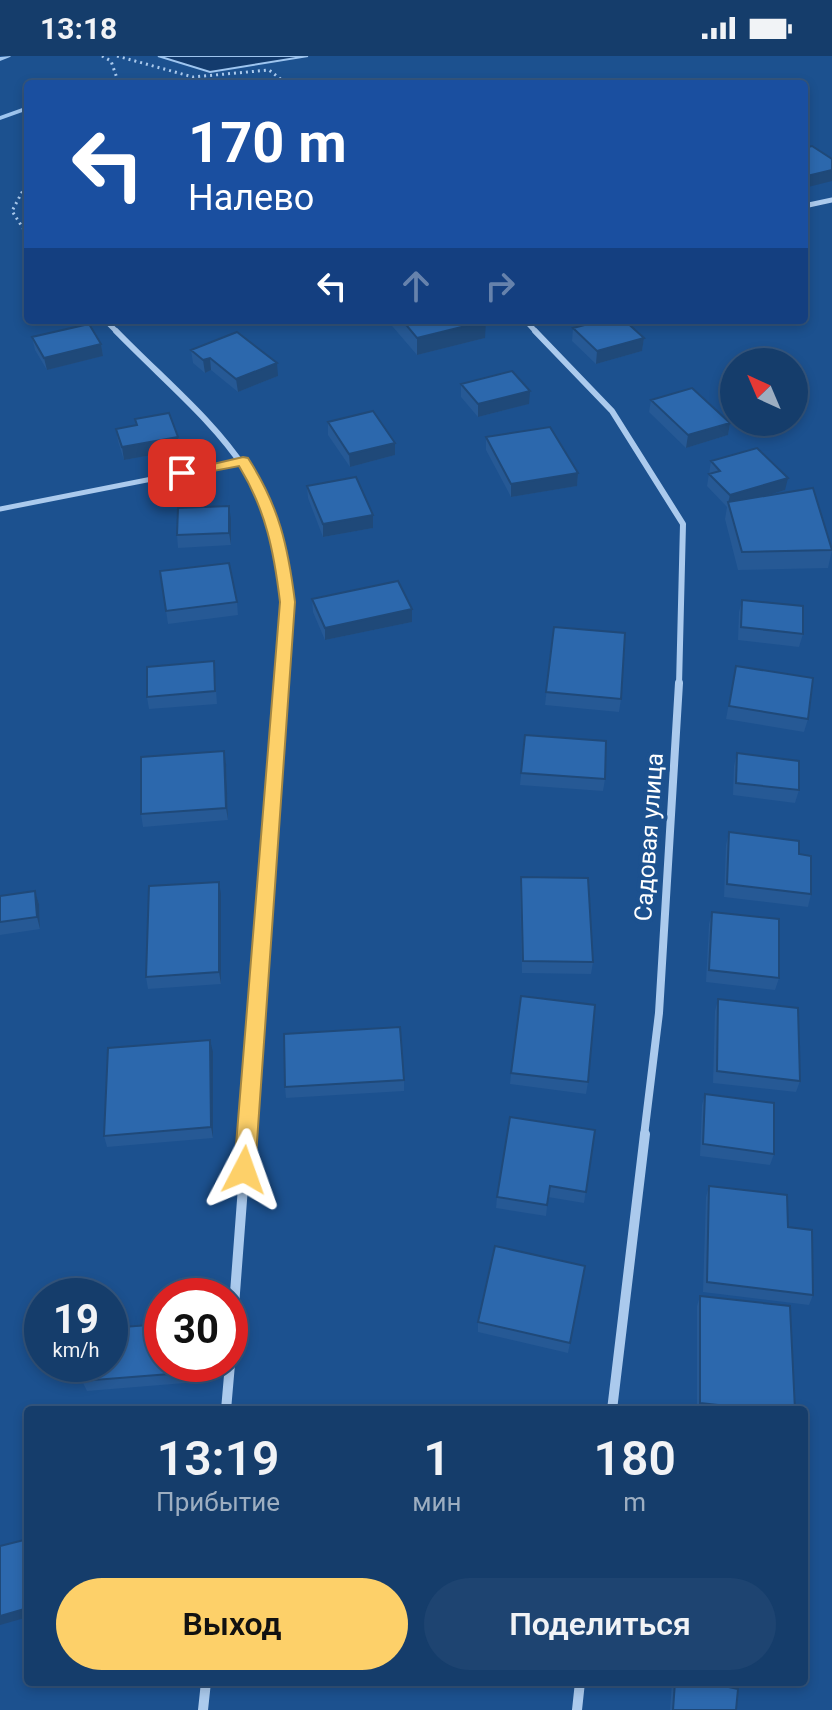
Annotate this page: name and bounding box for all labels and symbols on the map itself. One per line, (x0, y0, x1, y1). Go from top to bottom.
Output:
north arrow (720, 348, 808, 436)
pin (148, 439, 216, 507)
street label: Садовая улица (629, 752, 669, 922)
position arrow (202, 1128, 286, 1212)
speed limit sign: 30 (144, 1278, 248, 1382)

